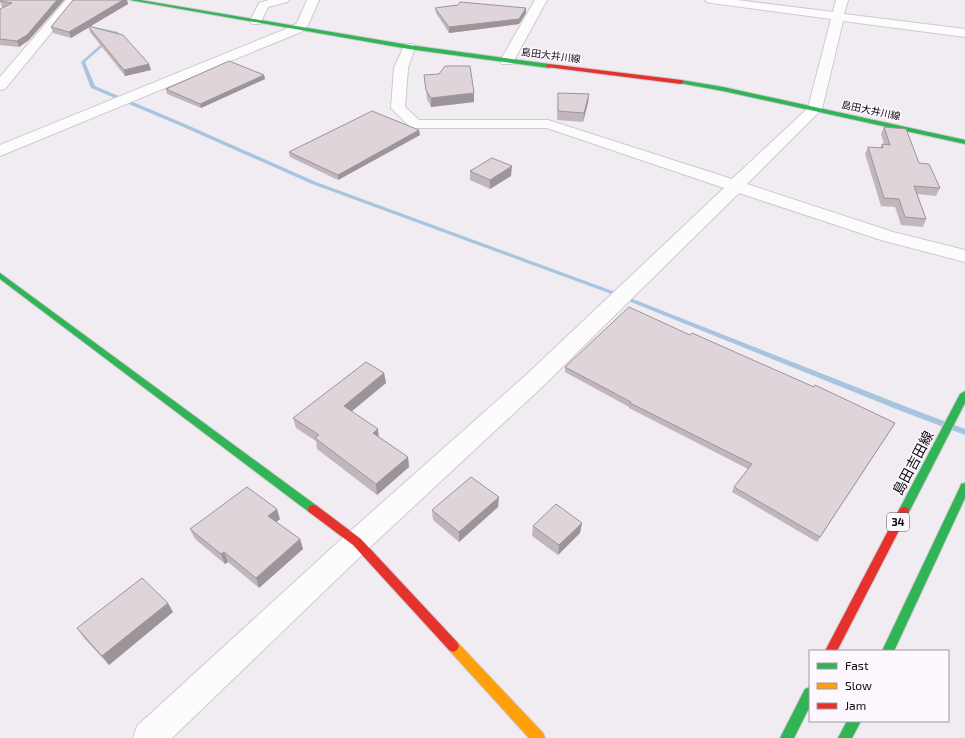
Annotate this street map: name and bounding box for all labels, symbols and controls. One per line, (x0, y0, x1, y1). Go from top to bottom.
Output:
street label: 島田大井川線 (520, 45, 582, 65)
street label: 島田大井川線 (840, 98, 902, 122)
street label: 島田吉田線 (889, 428, 936, 498)
road number: 34 (887, 513, 909, 531)
legend (809, 650, 949, 722)
text: Fast (845, 658, 869, 672)
text: Slow (845, 678, 872, 692)
text: Jam (845, 698, 866, 712)

